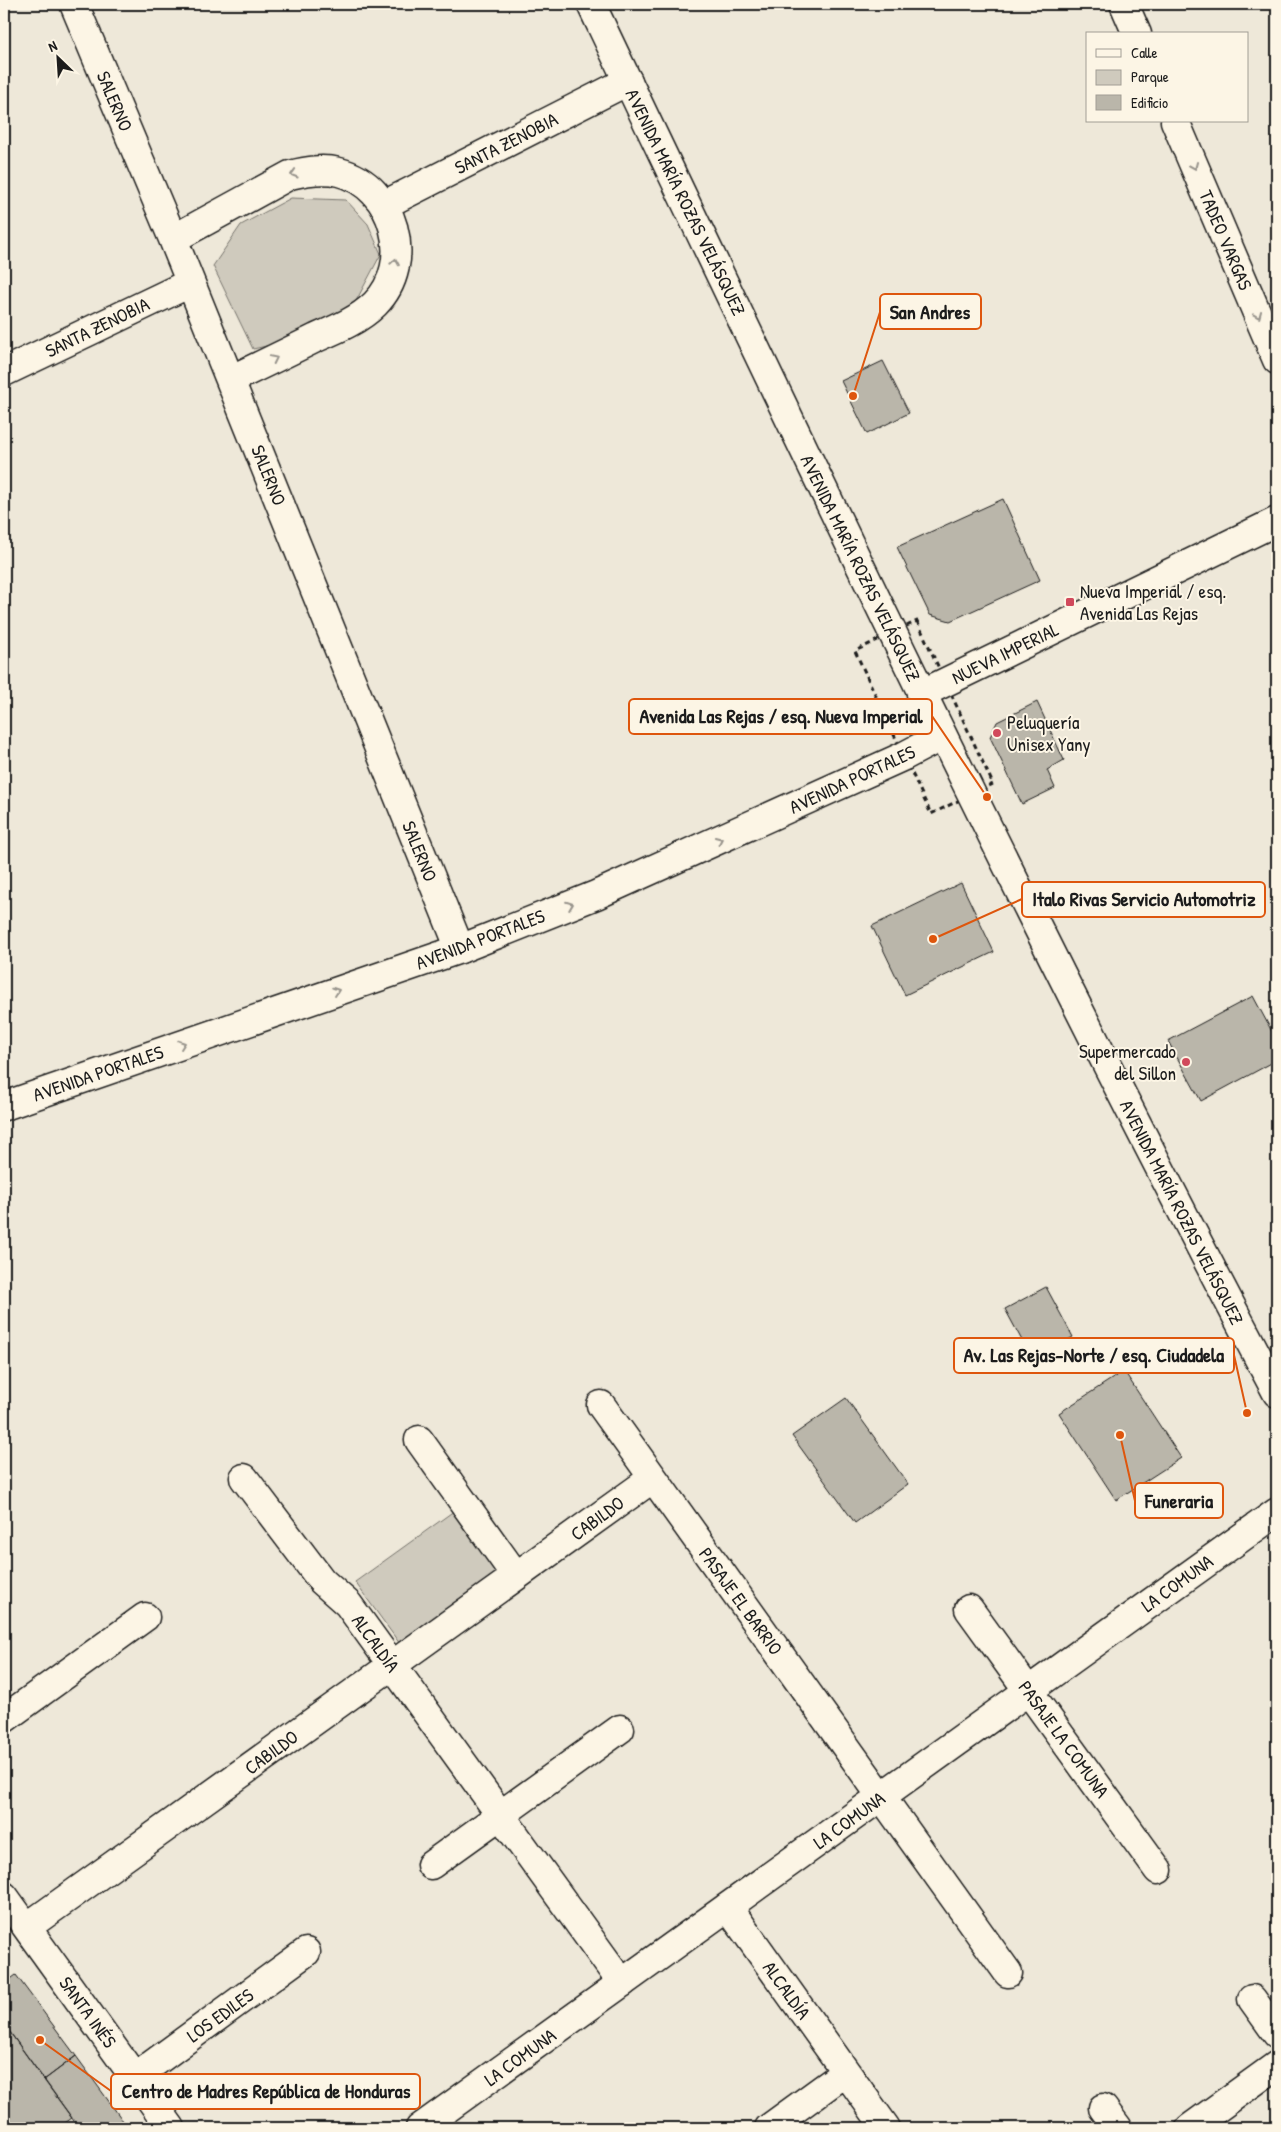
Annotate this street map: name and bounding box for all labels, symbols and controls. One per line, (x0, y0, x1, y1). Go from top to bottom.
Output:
north arrow (32, 32, 82, 82)
legend (1086, 32, 1248, 122)
text: N (45, 35, 60, 56)
text: Calle (1131, 42, 1158, 63)
text: Parque (1131, 66, 1169, 87)
street label: SALERNO (91, 67, 139, 135)
street label: AVENIDA MARÍA ROZAS VELÁSQUEZ (620, 84, 752, 320)
text: Edificio (1131, 92, 1168, 113)
street label: SANTA ZENOBIA (450, 106, 562, 180)
one-way arrow (1187, 161, 1198, 170)
one-way arrow (290, 169, 299, 179)
street label: TADEO VARGAS (1193, 186, 1259, 294)
one-way arrow (390, 258, 400, 267)
street label: SANTA ZENOBIA (41, 291, 153, 363)
callout: San Andres (880, 294, 981, 329)
text: San Andres (890, 298, 971, 325)
one-way arrow (1252, 310, 1263, 319)
one-way arrow (269, 355, 278, 365)
street label: SALERNO (245, 441, 293, 509)
street label: AVENIDA MARÍA ROZAS VELÁSQUEZ (795, 450, 927, 686)
place label: Nueva Imperial / esq. Avenida Las Rejas (1080, 578, 1226, 626)
marker: Nueva Imperial / esq. Avenida Las Rejas (1064, 596, 1076, 608)
street label: NUEVA IMPERIAL (947, 616, 1063, 690)
callout: Avenida Las Rejas / esq. Nueva Imperial (629, 699, 932, 734)
text: Avenida Las Rejas / esq. Nueva Imperial (640, 702, 923, 730)
place label: Peluquería Unisex Yany (1007, 709, 1091, 757)
marker: Peluquería Unisex Yany (991, 727, 1003, 739)
street label: AVENIDA PORTALES (785, 738, 919, 820)
street label: SALERNO (396, 817, 444, 885)
one-way arrow (714, 835, 723, 846)
callout: Italo Rivas Servicio Automotriz (1022, 882, 1265, 917)
text: Italo Rivas Servicio Automotriz (1032, 885, 1256, 912)
one-way arrow (566, 901, 574, 911)
street label: AVENIDA PORTALES (412, 902, 549, 976)
one-way arrow (331, 987, 340, 997)
street label: AVENIDA PORTALES (29, 1038, 167, 1107)
place label: Supermercado del Sillon (1079, 1038, 1176, 1086)
one-way arrow (177, 1040, 186, 1050)
marker: Supermercado del Sillon (1180, 1056, 1192, 1068)
street label: AVENIDA MARÍA ROZAS VELÁSQUEZ (1114, 1095, 1250, 1329)
callout: Av. Las Rejas-Norte / esq. Ciudadela (954, 1338, 1234, 1373)
text: Av. Las Rejas-Norte / esq. Ciudadela (964, 1341, 1224, 1369)
callout: Funeraria (1135, 1483, 1223, 1518)
text: Funeraria (1144, 1487, 1213, 1514)
street label: CABILDO (565, 1490, 629, 1546)
street label: PASAJE EL BARRIO (693, 1542, 789, 1660)
street label: LA COMUNA (1136, 1548, 1218, 1618)
street label: ALCALDÍA (346, 1609, 406, 1677)
street label: PASAJE LA COMUNA (1013, 1675, 1115, 1803)
street label: CABILDO (239, 1724, 303, 1780)
street label: LA COMUNA (808, 1785, 890, 1855)
street label: ALCALDÍA (757, 1956, 817, 2024)
street label: SANTA INÉS (53, 1971, 123, 2053)
street label: LOS EDILES (181, 1982, 259, 2048)
street label: LA COMUNA (479, 2022, 561, 2092)
callout: Centro de Madres República de Honduras (111, 2074, 420, 2109)
text: Centro de Madres República de Honduras (122, 2077, 411, 2105)

